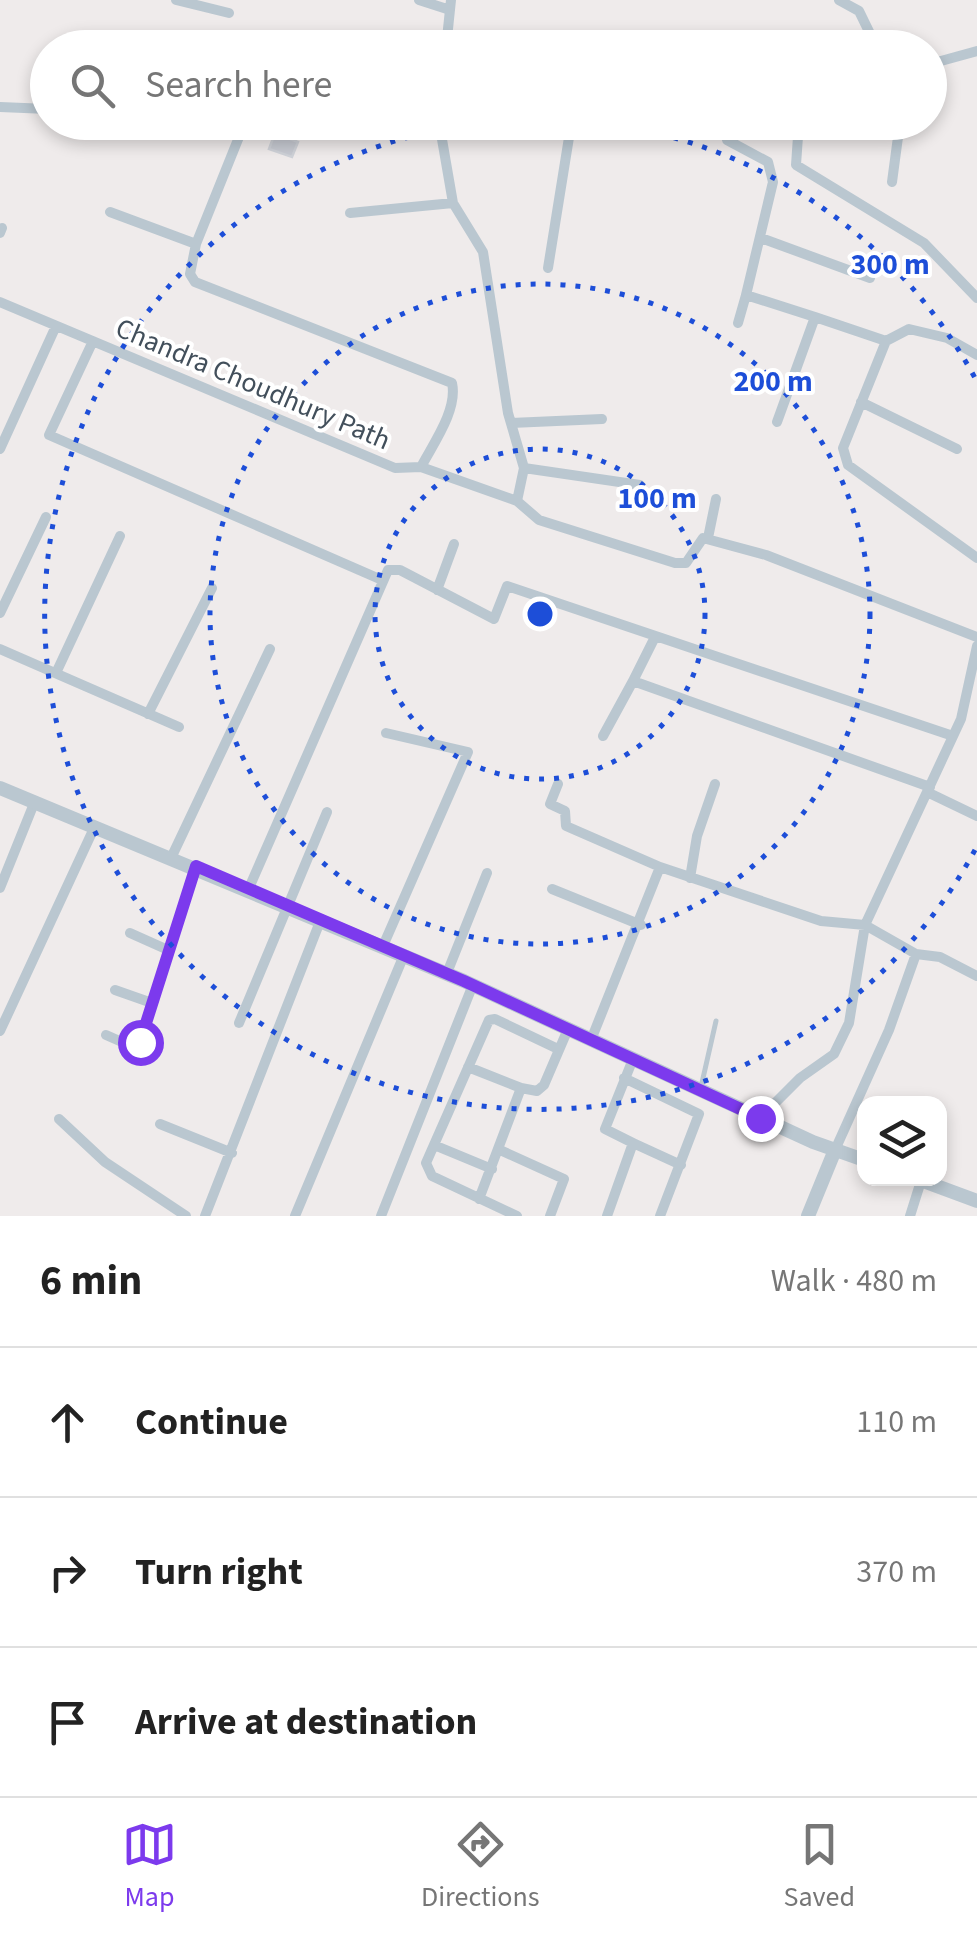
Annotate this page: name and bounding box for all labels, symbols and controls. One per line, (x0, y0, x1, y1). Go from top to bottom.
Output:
search box (30, 30, 947, 140)
icon: search (65, 58, 120, 113)
text: Search here (145, 58, 332, 112)
text: 300 m (850, 243, 930, 286)
street label: Chandra Choudhury Path (110, 308, 396, 460)
text: 200 m (733, 360, 813, 403)
text: 100 m (617, 477, 697, 520)
centre of rings (522, 596, 558, 632)
route start (118, 1020, 164, 1066)
route end (738, 1096, 784, 1142)
map controls (857, 1096, 947, 1186)
button: layers (857, 1096, 947, 1186)
text: 6 min (40, 1251, 142, 1311)
text: Walk · 480 m (771, 1258, 937, 1304)
icon: ahead (40, 1395, 95, 1450)
text: Continue (135, 1395, 288, 1449)
text: 110 m (856, 1399, 937, 1445)
icon: right (40, 1545, 95, 1600)
text: Turn right (135, 1545, 303, 1599)
text: 370 m (856, 1549, 937, 1595)
icon: arrive (40, 1695, 95, 1750)
text: Arrive at destination (135, 1695, 477, 1749)
tab: Map (122, 1817, 177, 1917)
tab: Directions (421, 1817, 540, 1917)
tab: Saved (784, 1817, 855, 1917)

